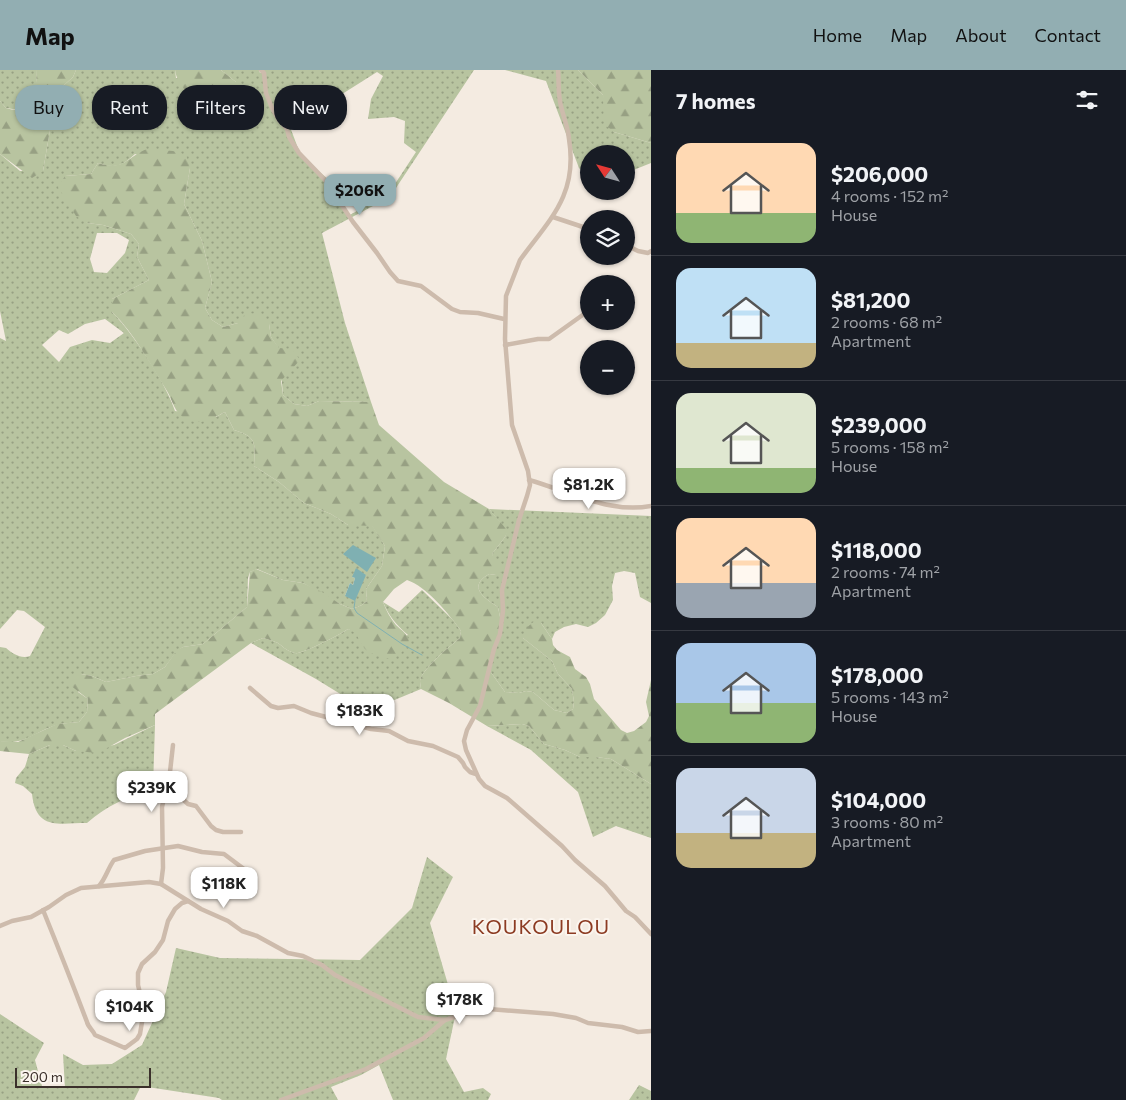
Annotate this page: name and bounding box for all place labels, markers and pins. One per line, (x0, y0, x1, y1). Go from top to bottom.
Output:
pin: $206K (325, 174, 395, 216)
pin: $81.2K (548, 468, 630, 510)
pin: $183K (325, 694, 395, 736)
pin: $239K (117, 770, 187, 813)
pin: $118K (189, 866, 259, 909)
pin: $178K (425, 982, 495, 1025)
pin: $104K (95, 990, 165, 1032)

